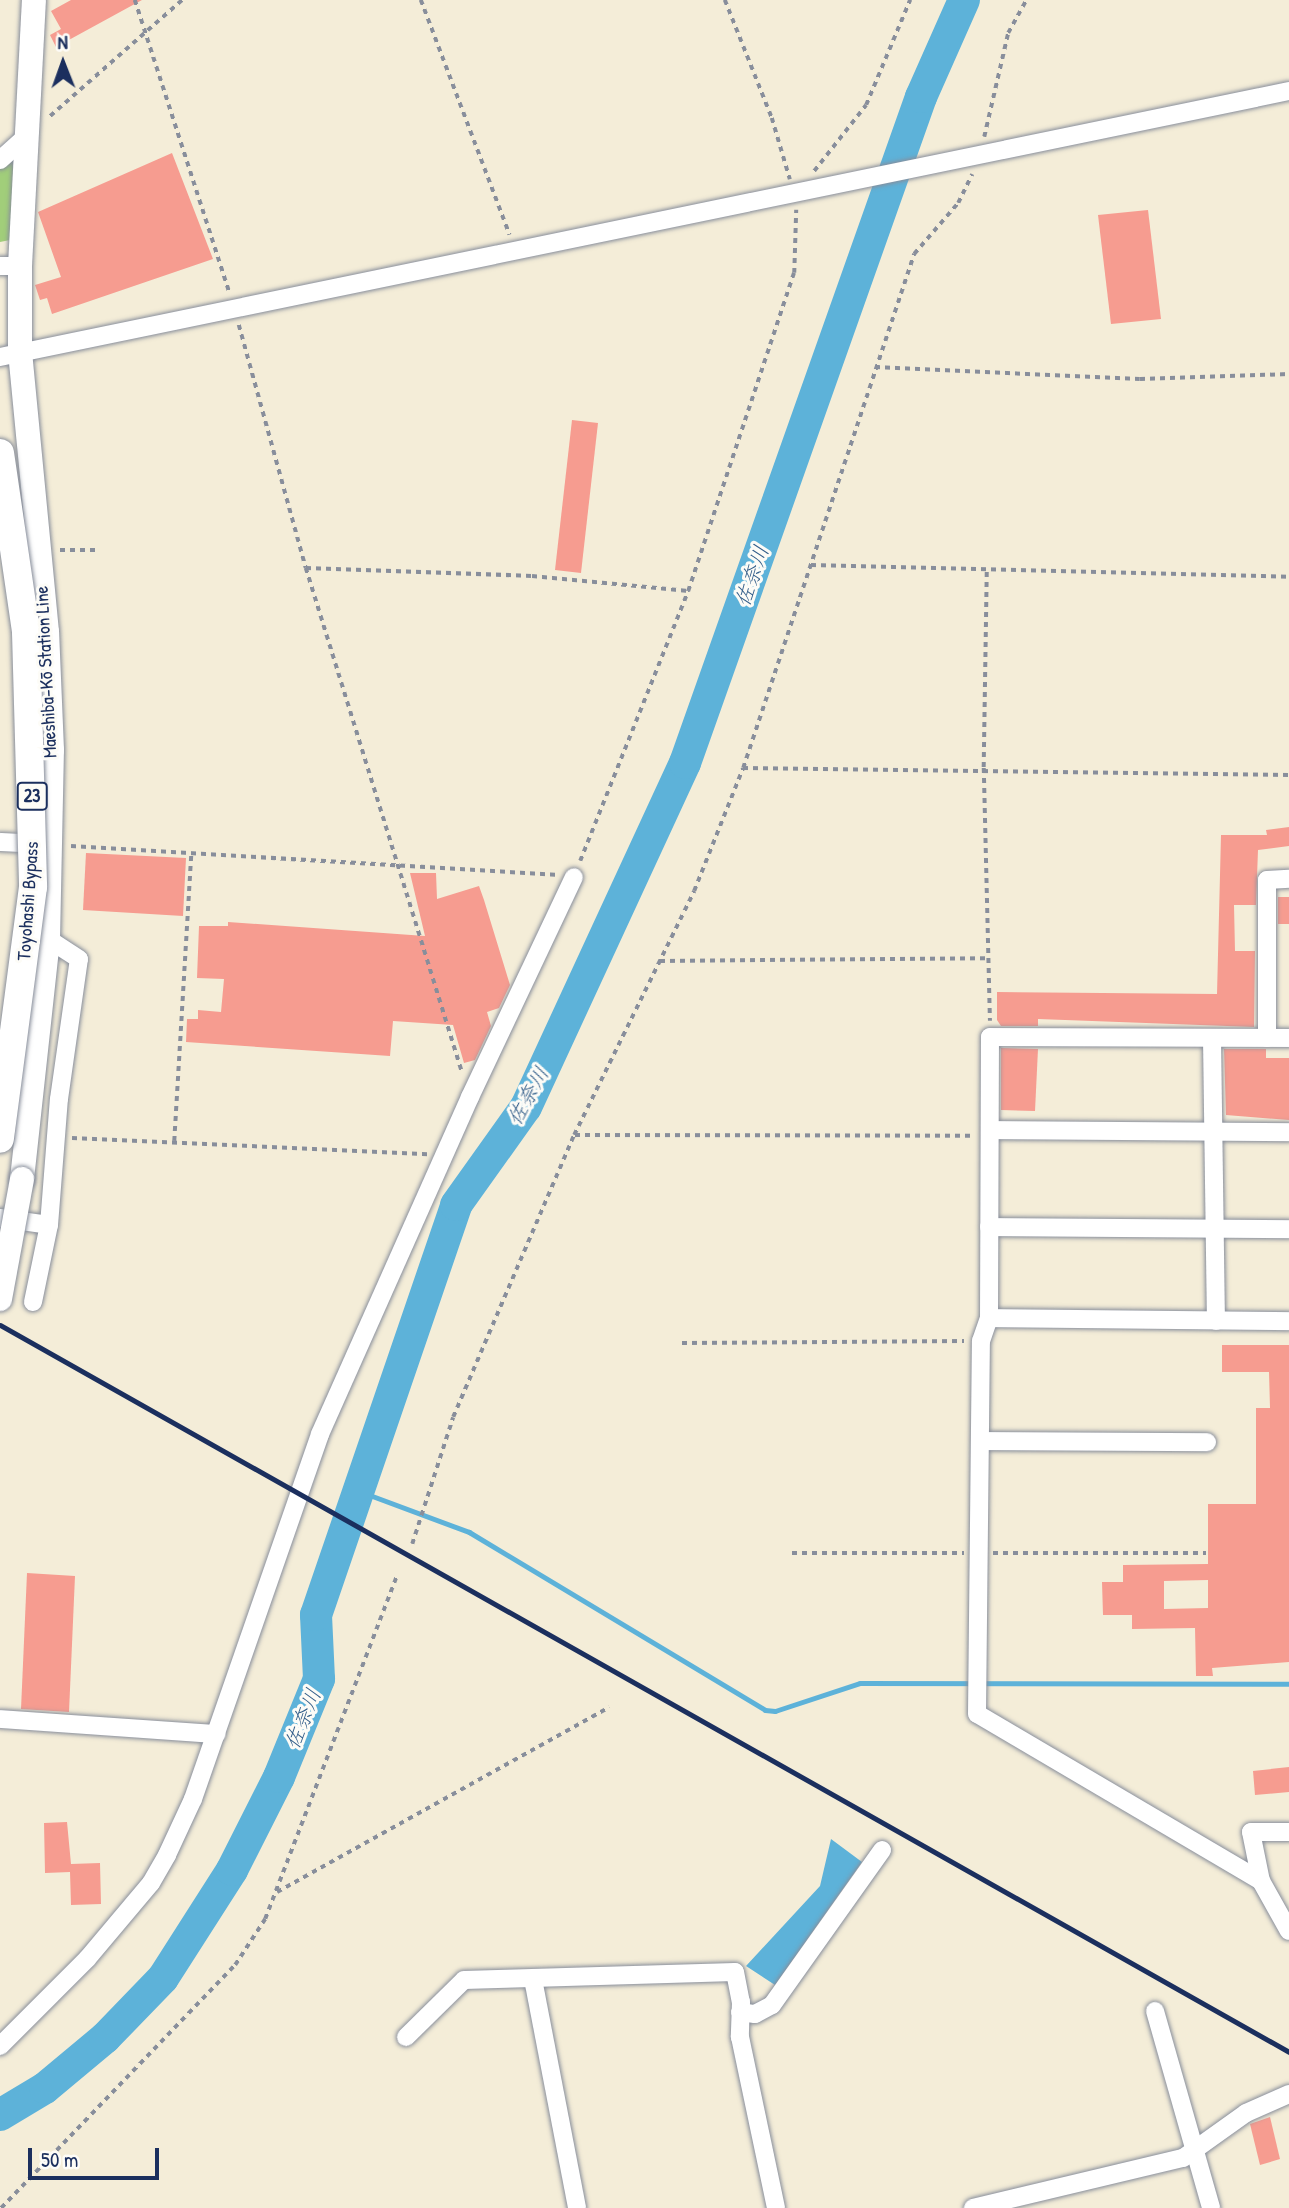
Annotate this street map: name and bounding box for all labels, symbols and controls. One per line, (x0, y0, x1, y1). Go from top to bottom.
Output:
north arrow (28, 28, 98, 98)
text: N (57, 29, 68, 55)
water label: 佐奈川 (730, 542, 774, 610)
street label: Maeshiba-Kō Station Line (30, 585, 62, 759)
road number: 23 (16, 782, 48, 810)
street label: Toyohashi Bypass (12, 841, 44, 961)
water label: 佐奈川 (502, 1062, 554, 1130)
water label: 佐奈川 (280, 1685, 326, 1753)
scale bar (32, 2134, 163, 2178)
text: 50 m (41, 2145, 78, 2174)

